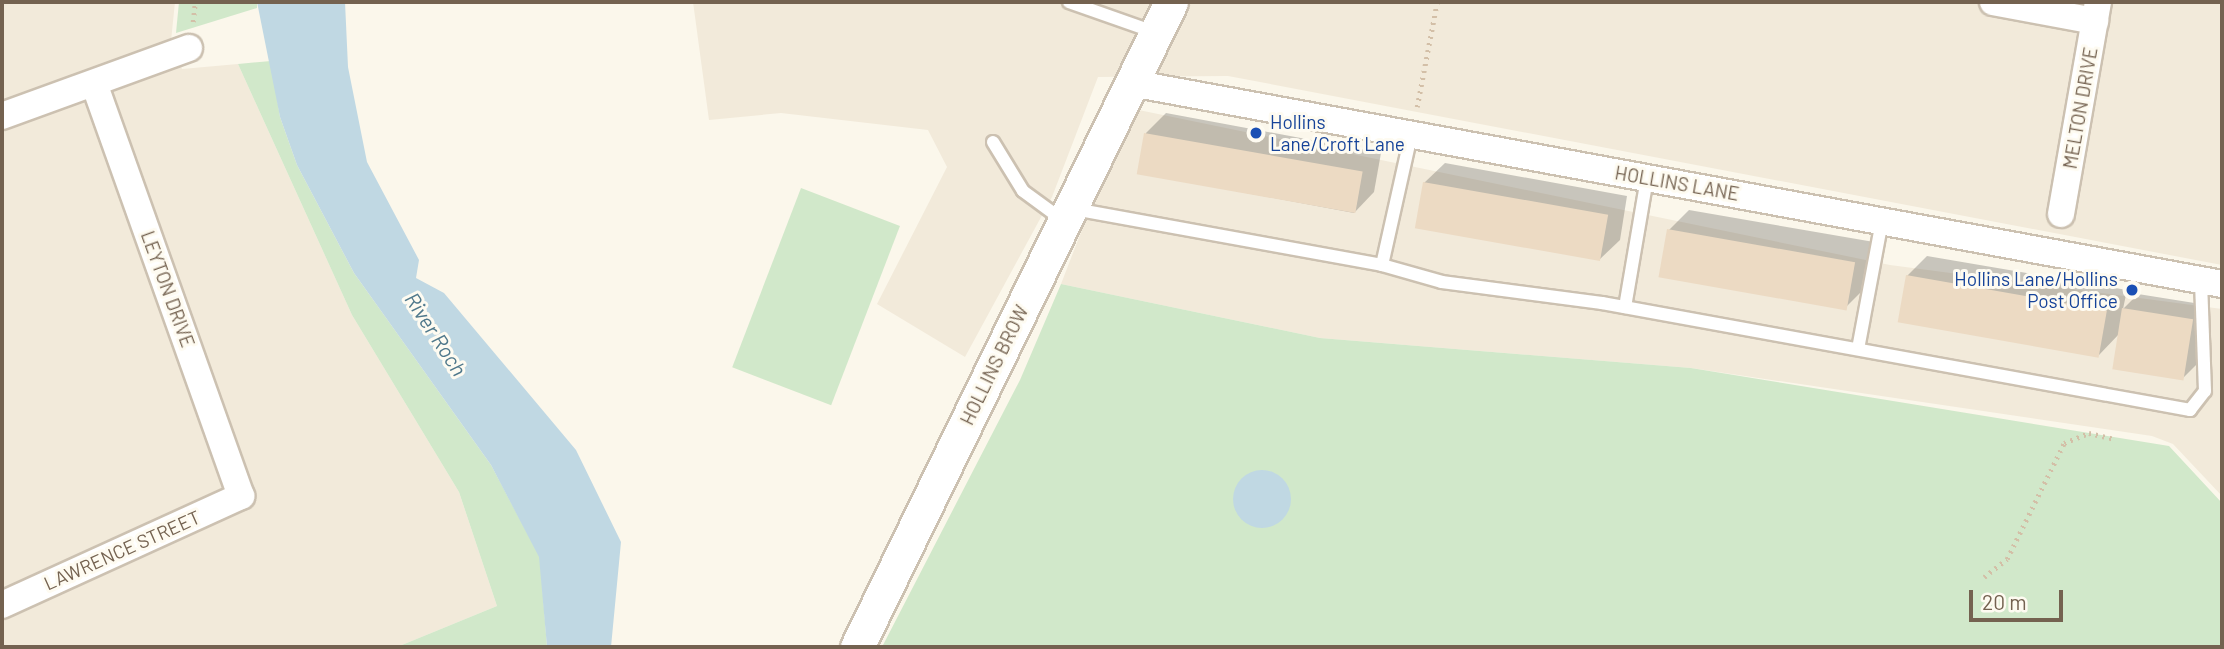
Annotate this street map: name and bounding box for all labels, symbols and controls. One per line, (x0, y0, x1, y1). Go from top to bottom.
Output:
street label: MELTON DRIVE (2058, 45, 2102, 171)
place label: Hollins Lane/Croft Lane (1270, 111, 1405, 155)
marker: Hollins Lane/Croft Lane (1248, 125, 1264, 141)
street label: HOLLINS LANE (1613, 161, 1741, 205)
street label: LEYTON DRIVE (136, 228, 200, 350)
place label: Hollins Lane/Hollins Post Office (1954, 268, 2118, 312)
marker: Hollins Lane/Hollins Post Office (2124, 282, 2140, 298)
water label: River Roch (400, 288, 472, 380)
street label: HOLLINS BROW (955, 301, 1033, 429)
street label: LAWRENCE STREET (40, 505, 204, 595)
scale bar (1972, 576, 2066, 620)
text: 20 m (1982, 589, 2027, 614)

